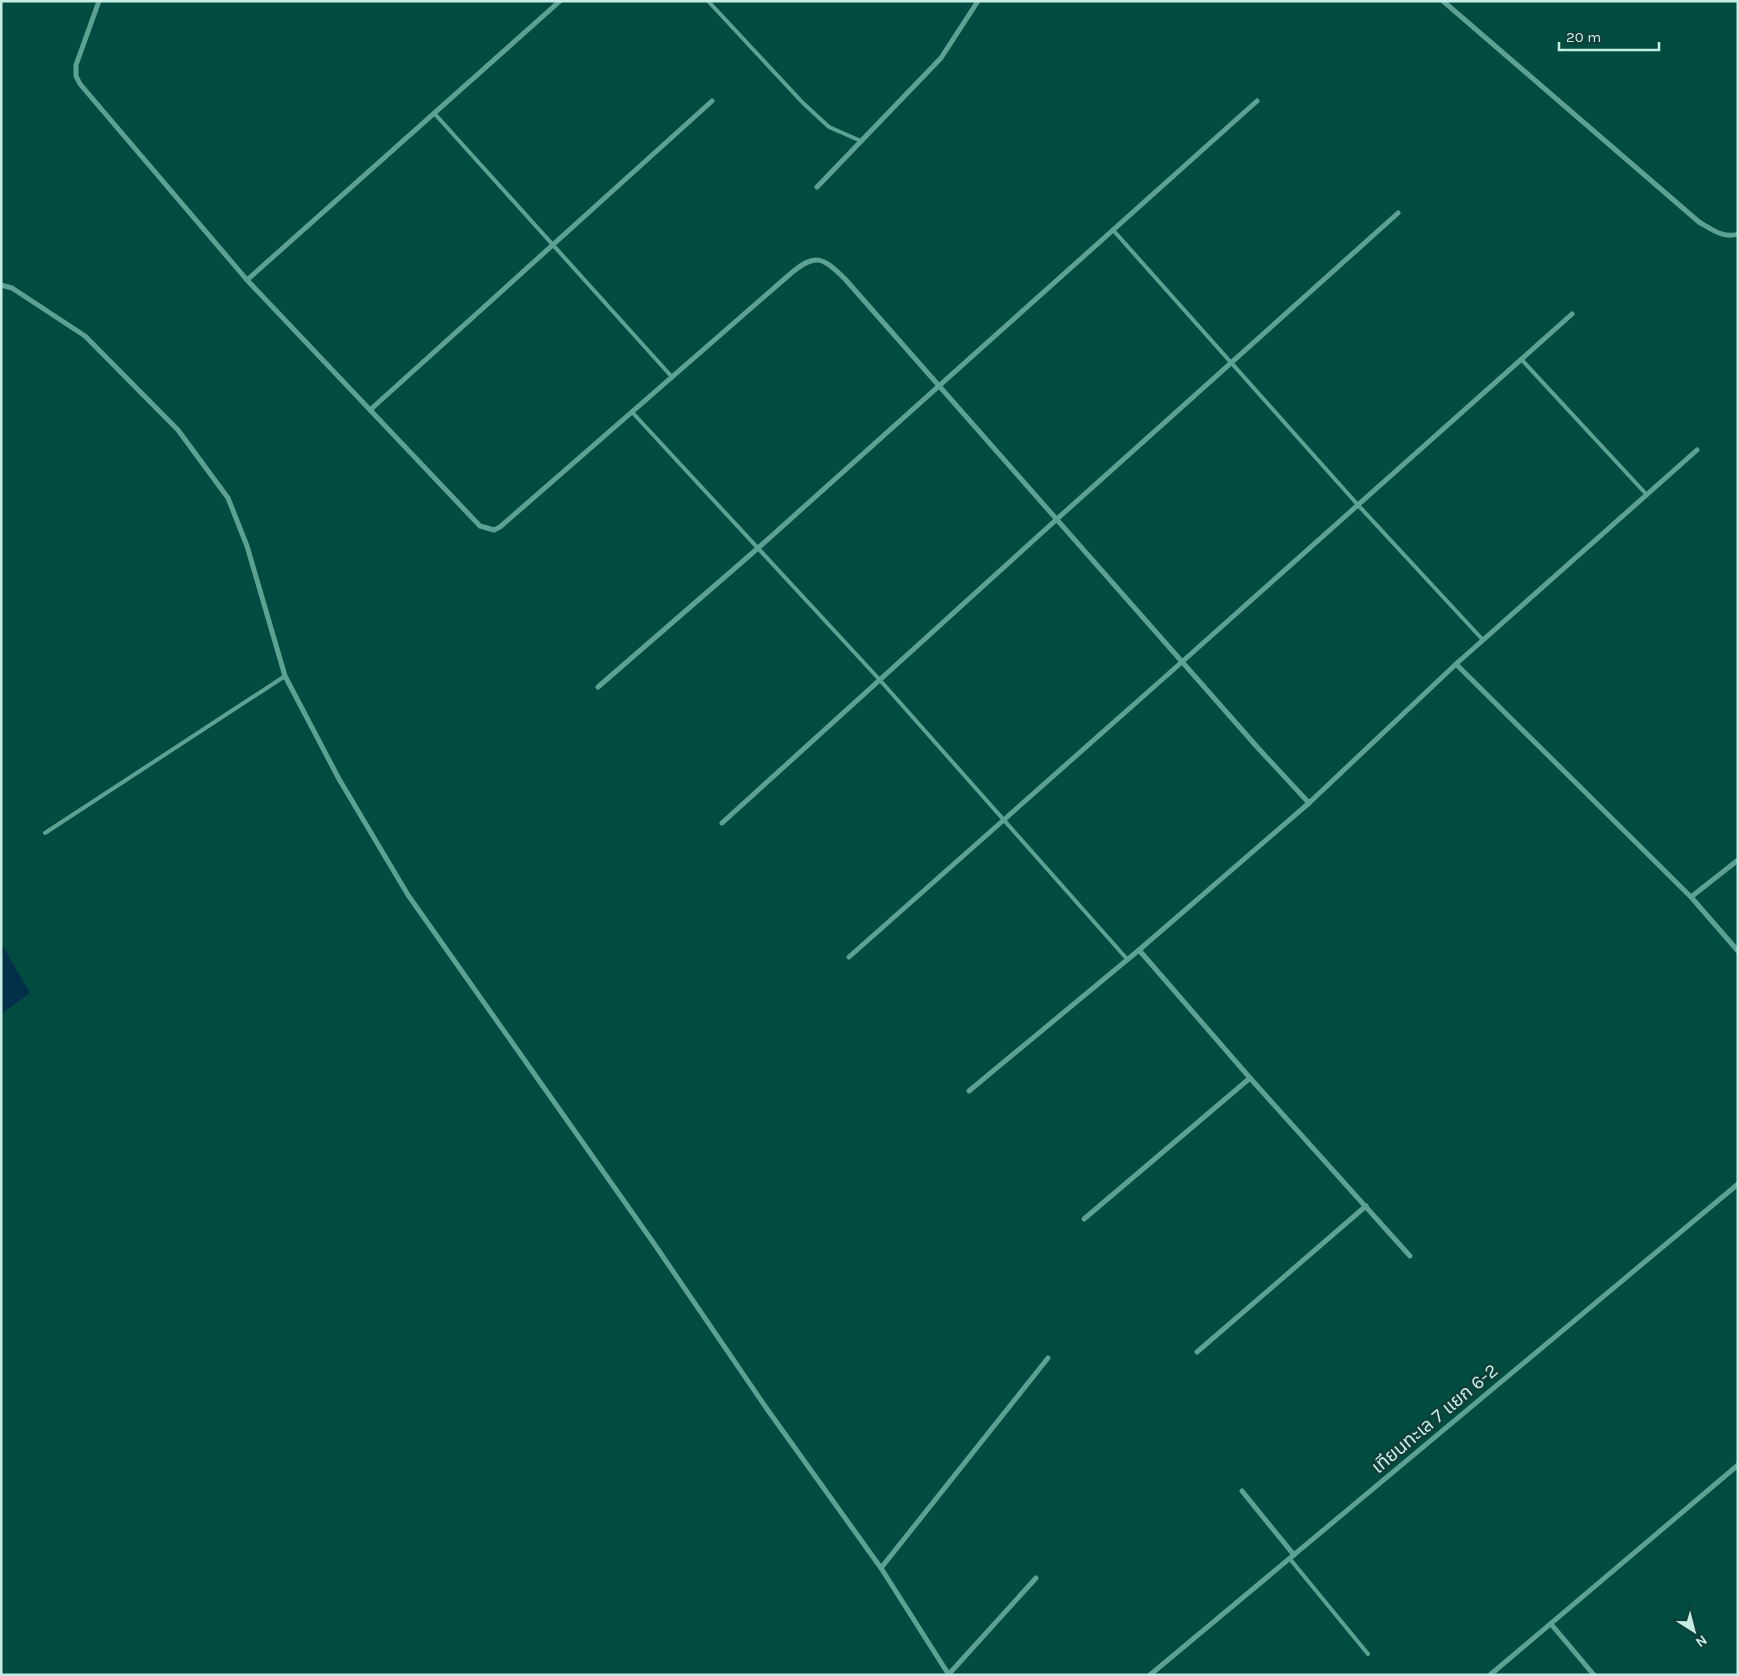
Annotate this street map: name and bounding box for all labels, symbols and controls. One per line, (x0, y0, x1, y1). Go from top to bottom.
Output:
scale bar (1559, 20, 1659, 52)
text: 20 m (1566, 28, 1601, 46)
street label: เทียนทะเล 7 แยก 6-2 (1367, 1359, 1502, 1478)
north arrow (1669, 1606, 1719, 1656)
text: N (1692, 1631, 1710, 1651)

